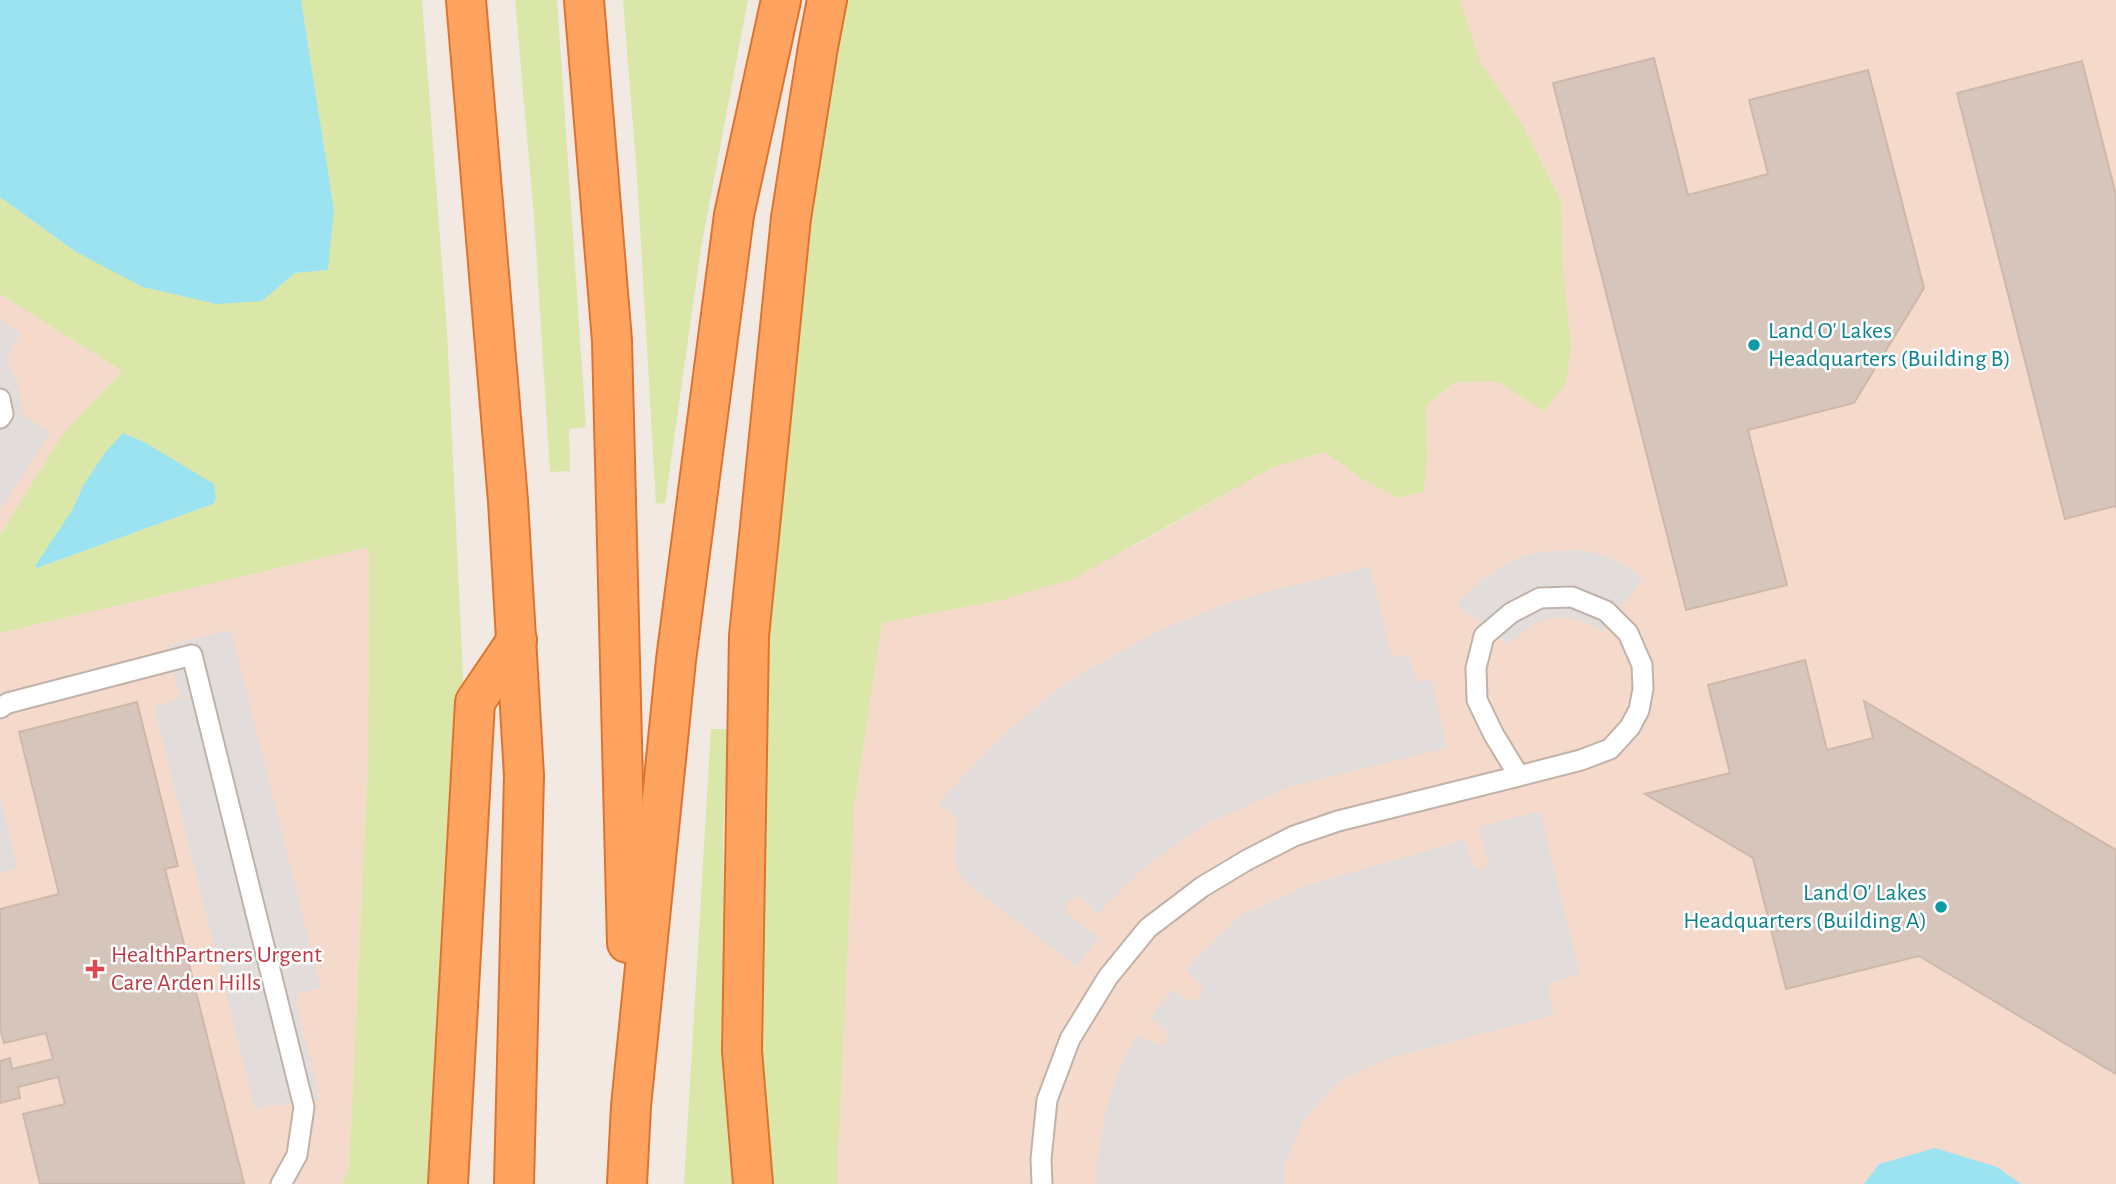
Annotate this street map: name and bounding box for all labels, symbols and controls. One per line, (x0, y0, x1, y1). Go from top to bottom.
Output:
place label: Land O' Lakes Headquarters (Building B) (1768, 319, 2011, 371)
marker: Land O' Lakes Headquarters (Building B) (1746, 337, 1762, 353)
place label: Land O' Lakes Headquarters (Building A) (1683, 881, 1927, 933)
marker: Land O' Lakes Headquarters (Building A) (1933, 899, 1949, 915)
place label: HealthPartners Urgent Care Arden Hills (111, 943, 322, 995)
marker: HealthPartners Urgent Care Arden Hills (85, 959, 105, 979)

